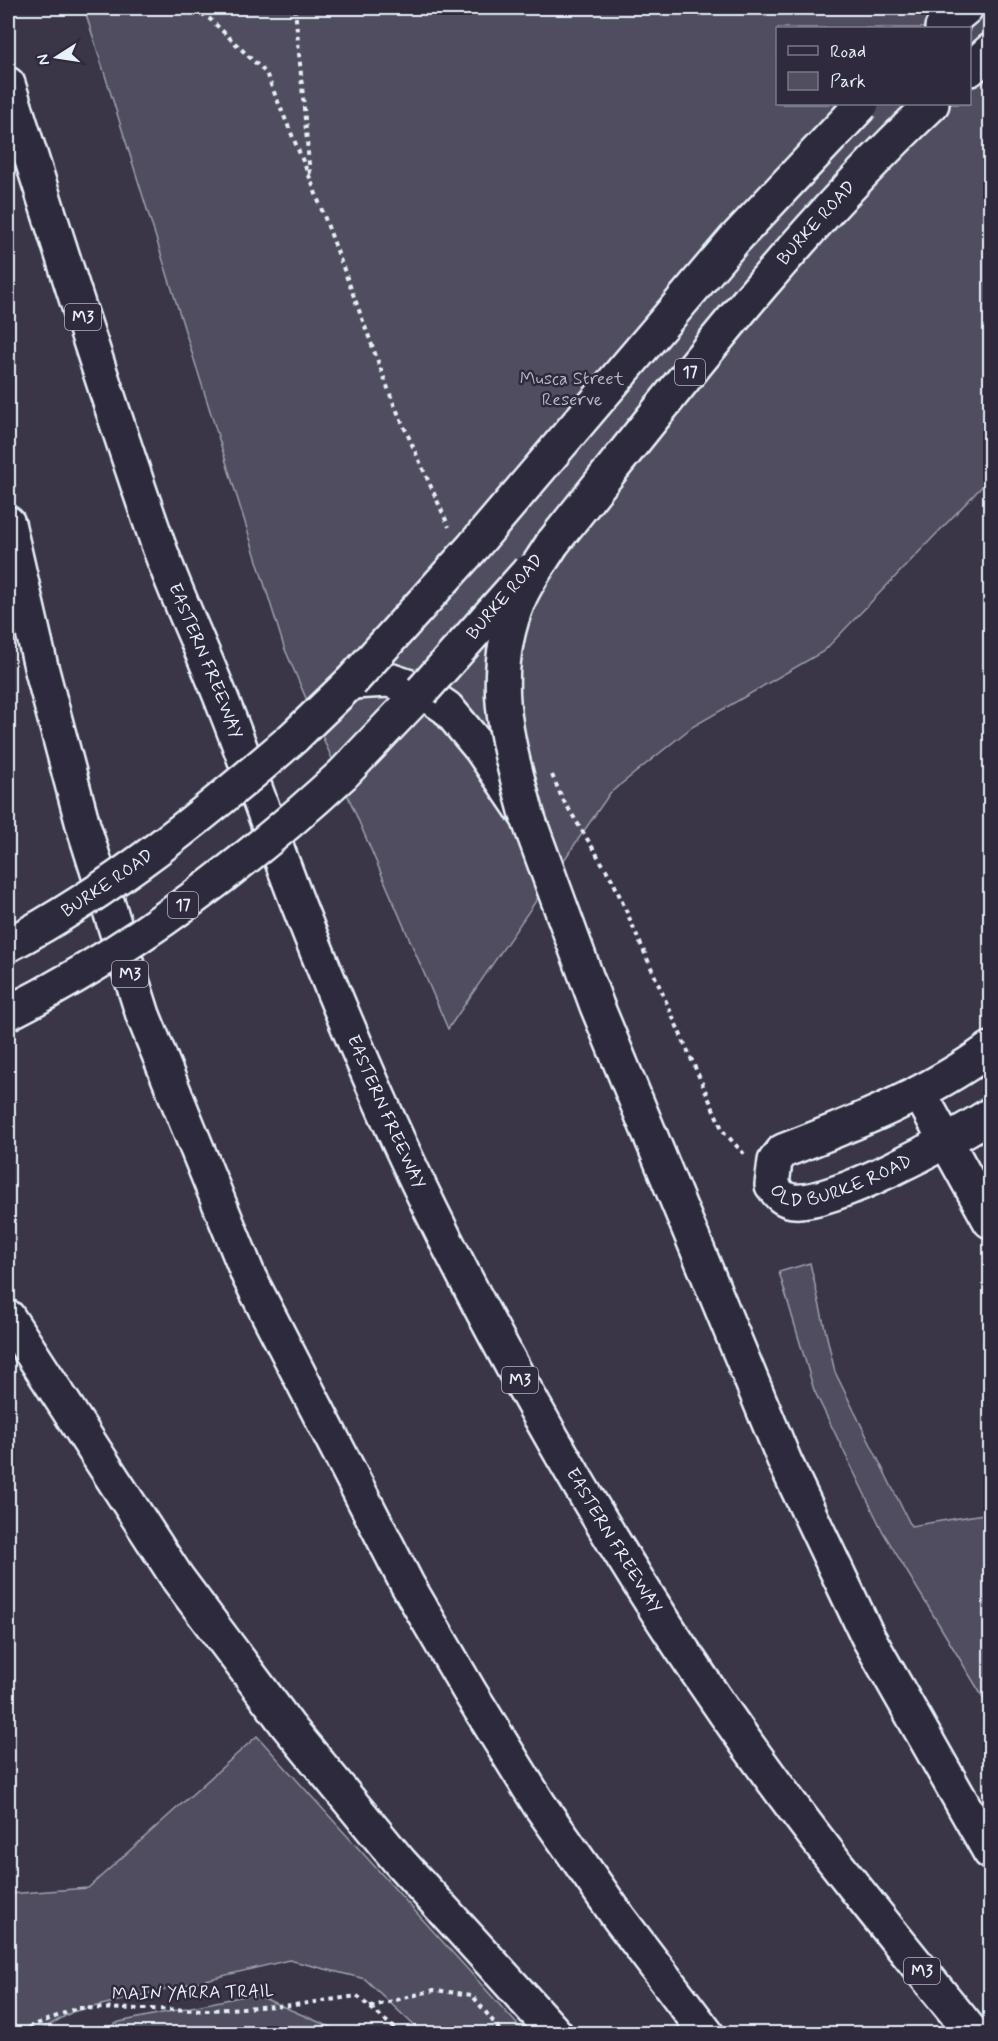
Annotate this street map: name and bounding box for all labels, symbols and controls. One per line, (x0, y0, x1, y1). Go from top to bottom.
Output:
north arrow (27, 27, 87, 87)
legend (776, 27, 971, 105)
text: Road (830, 40, 866, 64)
text: N (32, 52, 55, 67)
text: Park (830, 70, 866, 94)
street label: BURKE ROAD (772, 176, 861, 271)
road number: M3 (65, 304, 101, 330)
road number: 17 (675, 359, 705, 385)
park label: Musca Street Reserve (520, 367, 625, 412)
street label: BURKE ROAD (461, 549, 549, 645)
street label: EASTERN FREEWAY (162, 579, 248, 742)
street label: BURKE ROAD (57, 844, 158, 923)
road number: 17 (168, 892, 198, 918)
road number: M3 (112, 961, 148, 987)
street label: EASTERN FREEWAY (341, 1031, 431, 1193)
street label: OLD BURKE ROAD (764, 1149, 916, 1213)
road number: M3 (502, 1367, 538, 1393)
street label: EASTERN FREEWAY (560, 1464, 668, 1618)
road number: M3 (904, 1958, 940, 1984)
street label: MAIN YARRA TRAIL (112, 1980, 274, 2006)

